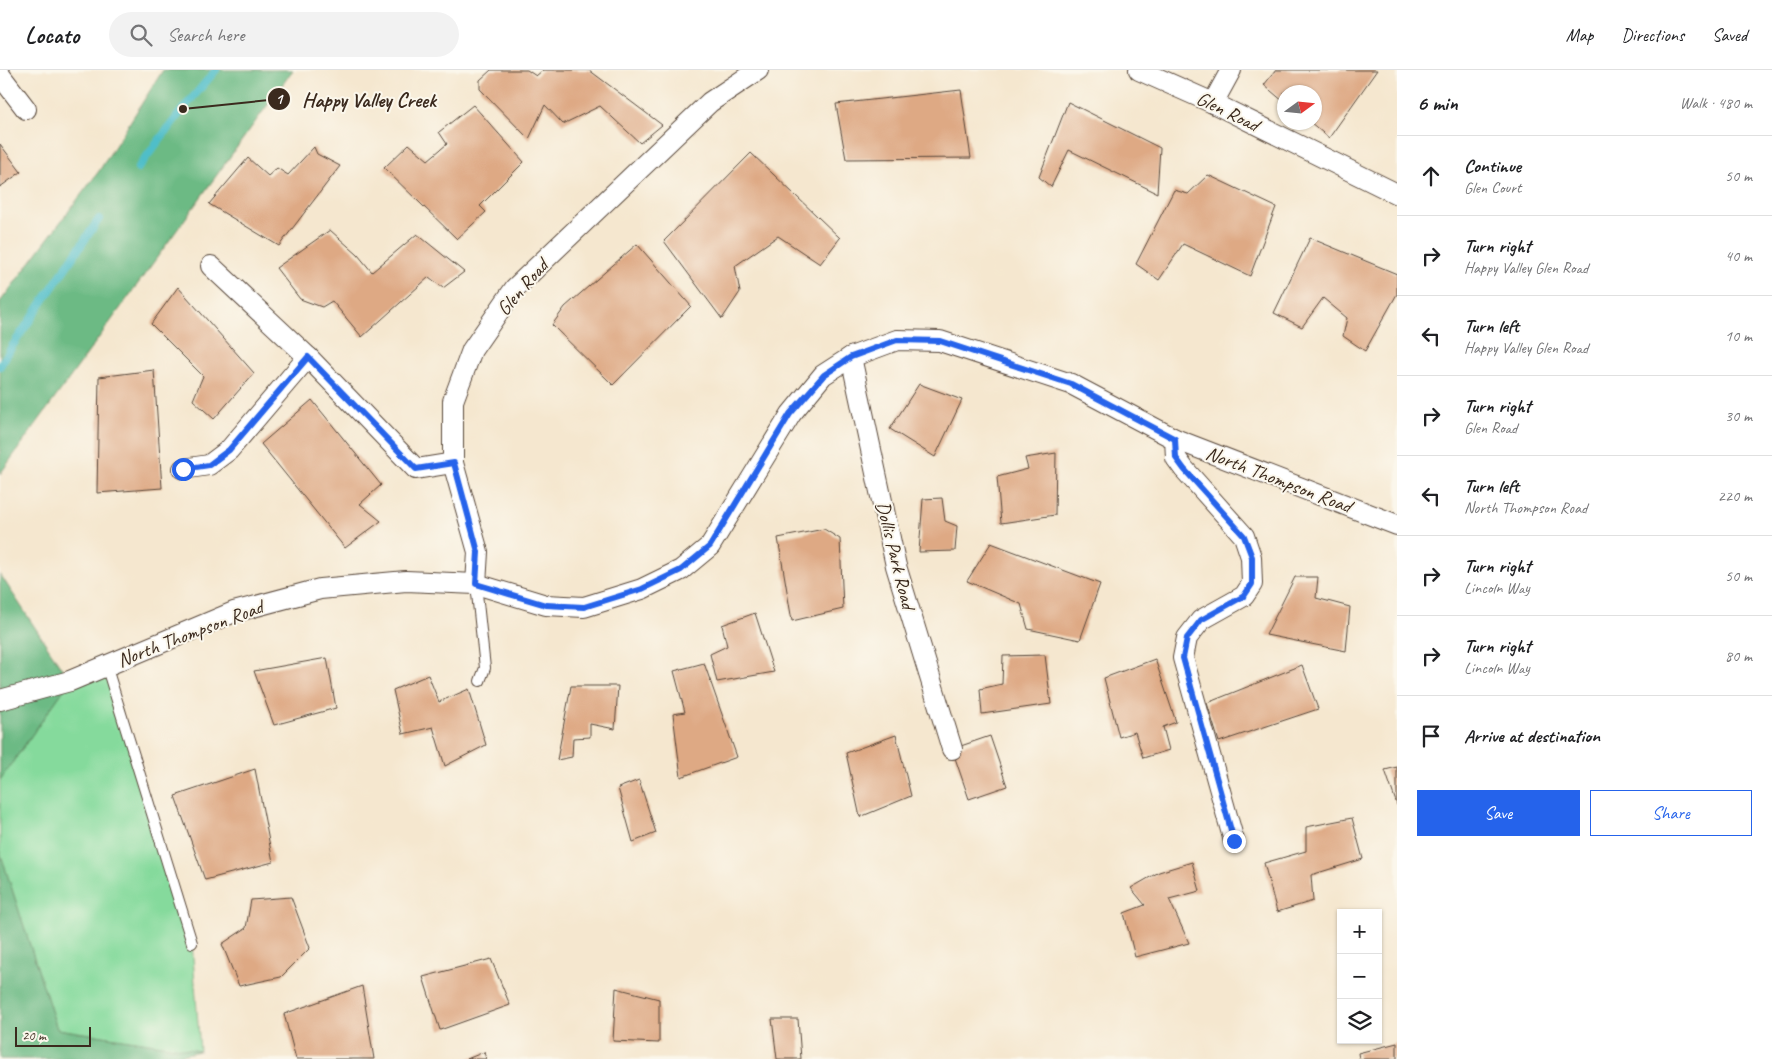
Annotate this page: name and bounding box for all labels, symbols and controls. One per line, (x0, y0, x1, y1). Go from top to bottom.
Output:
search box (109, 12, 459, 57)
text: Locato (25, 20, 79, 50)
icon: search (127, 21, 155, 49)
text: Search here (167, 23, 245, 47)
text: Map (1566, 24, 1593, 46)
text: Directions (1621, 24, 1684, 46)
text: Saved (1712, 24, 1747, 46)
callout: Happy Valley Creek (267, 81, 446, 117)
north arrow (1277, 85, 1322, 130)
street label: Glen Road (1192, 86, 1266, 139)
text: Happy Valley Creek (302, 87, 438, 113)
text: 1 (276, 90, 285, 109)
text: 6 min (1417, 90, 1458, 116)
text: Walk · 480 m (1680, 93, 1752, 113)
text: Continue (1464, 154, 1521, 178)
icon: ahead (1417, 162, 1445, 190)
text: 50 m (1725, 166, 1752, 186)
text: Glen Court (1464, 178, 1521, 198)
text: Turn right (1464, 234, 1531, 258)
icon: right (1417, 242, 1445, 270)
text: 40 m (1725, 246, 1752, 266)
street label: Glen Road (491, 252, 556, 321)
text: Happy Valley Glen Road (1464, 258, 1588, 278)
text: Turn left (1464, 314, 1519, 338)
icon: left (1417, 322, 1445, 350)
text: 10 m (1725, 326, 1752, 346)
text: Happy Valley Glen Road (1464, 338, 1588, 358)
text: Turn right (1464, 394, 1531, 418)
icon: right (1417, 402, 1445, 430)
text: 30 m (1725, 406, 1752, 426)
text: Glen Road (1464, 418, 1517, 438)
street label: North Thompson Road (1202, 440, 1358, 520)
route start (172, 458, 195, 481)
text: Turn left (1464, 474, 1519, 498)
icon: left (1417, 482, 1445, 510)
text: 220 m (1718, 486, 1752, 506)
text: North Thompson Road (1464, 498, 1587, 518)
street label: Dollis Park Road (870, 499, 922, 615)
text: Turn right (1464, 554, 1531, 578)
icon: right (1417, 562, 1445, 590)
text: 50 m (1725, 566, 1752, 586)
text: Lincoln Way (1464, 578, 1530, 598)
street label: North Thompson Road (114, 593, 269, 673)
text: Turn right (1464, 634, 1531, 658)
icon: right (1417, 642, 1445, 670)
text: 80 m (1725, 646, 1752, 666)
text: Lincoln Way (1464, 658, 1530, 678)
icon: arrive (1417, 722, 1445, 750)
text: Arrive at destination (1464, 724, 1600, 748)
button: Save (1417, 790, 1580, 836)
button: Share (1590, 790, 1752, 836)
route end (1223, 830, 1246, 853)
map controls (1337, 909, 1382, 1044)
button: + (1337, 909, 1382, 954)
button: − (1337, 954, 1382, 999)
button: layers (1337, 999, 1382, 1044)
scale bar (15, 1024, 91, 1047)
text: 20 m (22, 1027, 46, 1044)

